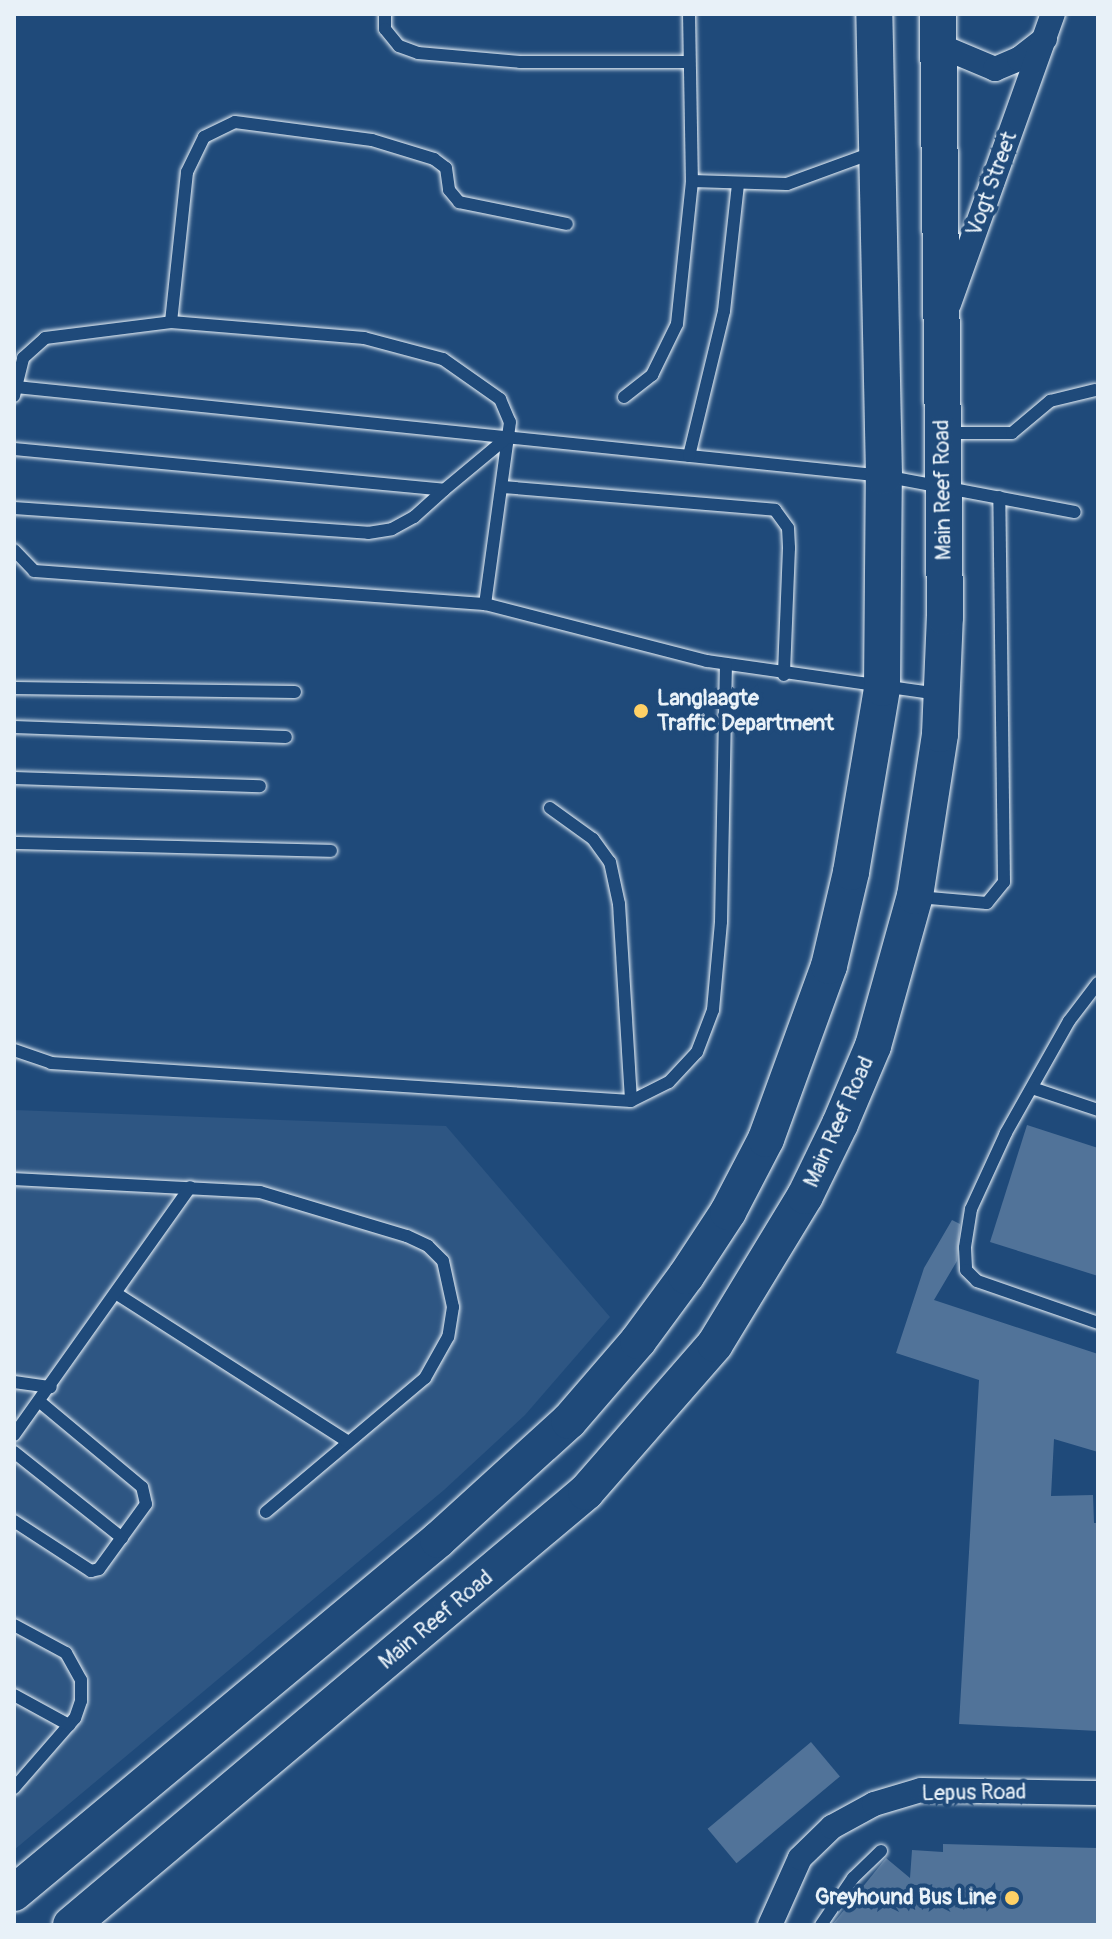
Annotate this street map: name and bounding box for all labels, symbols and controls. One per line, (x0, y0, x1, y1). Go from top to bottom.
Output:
street label: Vogt Street (961, 128, 1023, 240)
street label: Main Reef Road (929, 419, 957, 561)
place label: Langlaagte Traffic Department (657, 685, 834, 736)
marker: Langlaagte Traffic Department (632, 702, 650, 720)
street label: Main Reef Road (798, 1052, 880, 1192)
street label: Main Reef Road (374, 1565, 498, 1675)
street label: Lepus Road (921, 1779, 1027, 1807)
place label: Greyhound Bus Line (815, 1885, 996, 1911)
marker: Greyhound Bus Line (1003, 1889, 1021, 1907)

